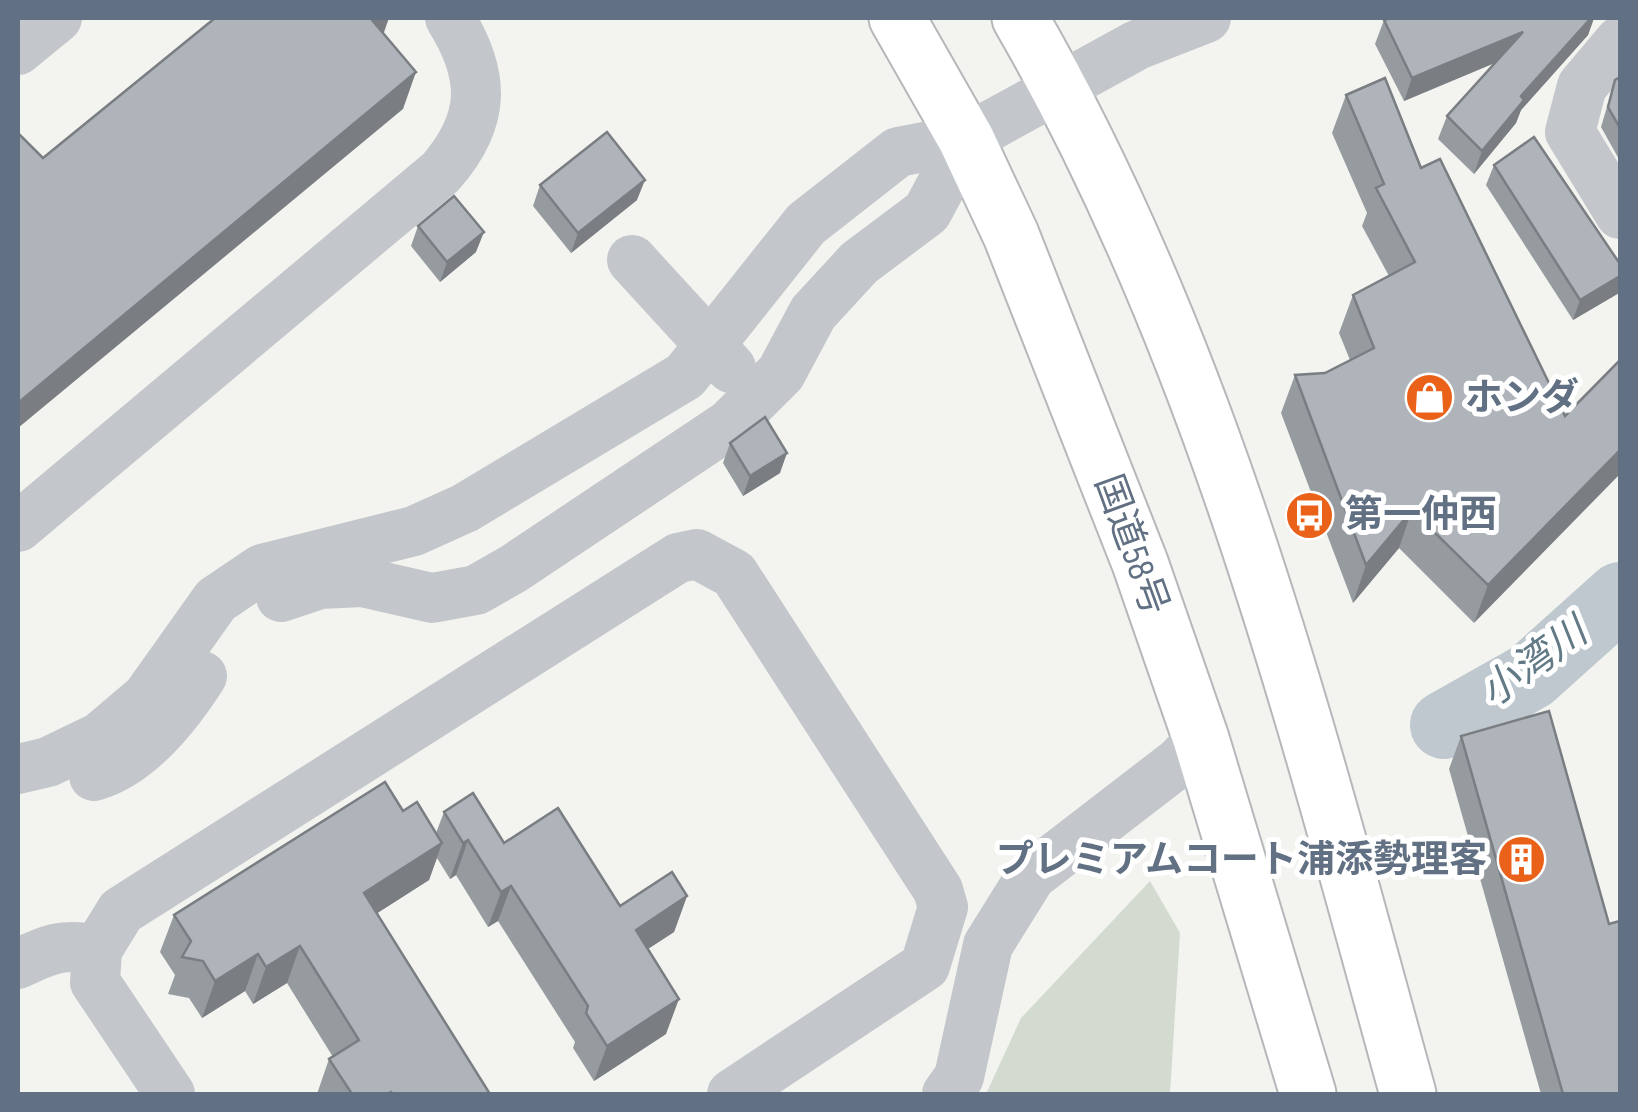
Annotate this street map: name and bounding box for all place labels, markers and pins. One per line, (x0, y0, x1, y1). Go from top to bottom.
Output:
shop icon: ホンダ (1404, 372, 1456, 424)
place label: ホンダ (1465, 376, 1579, 421)
bus stop icon: 第一仲西 (1284, 489, 1336, 541)
place label: 第一仲西 (1345, 493, 1497, 538)
building icon: プレミアムコート浦添勢理客 (1496, 834, 1548, 886)
place label: プレミアムコート浦添勢理客 (996, 838, 1487, 883)

